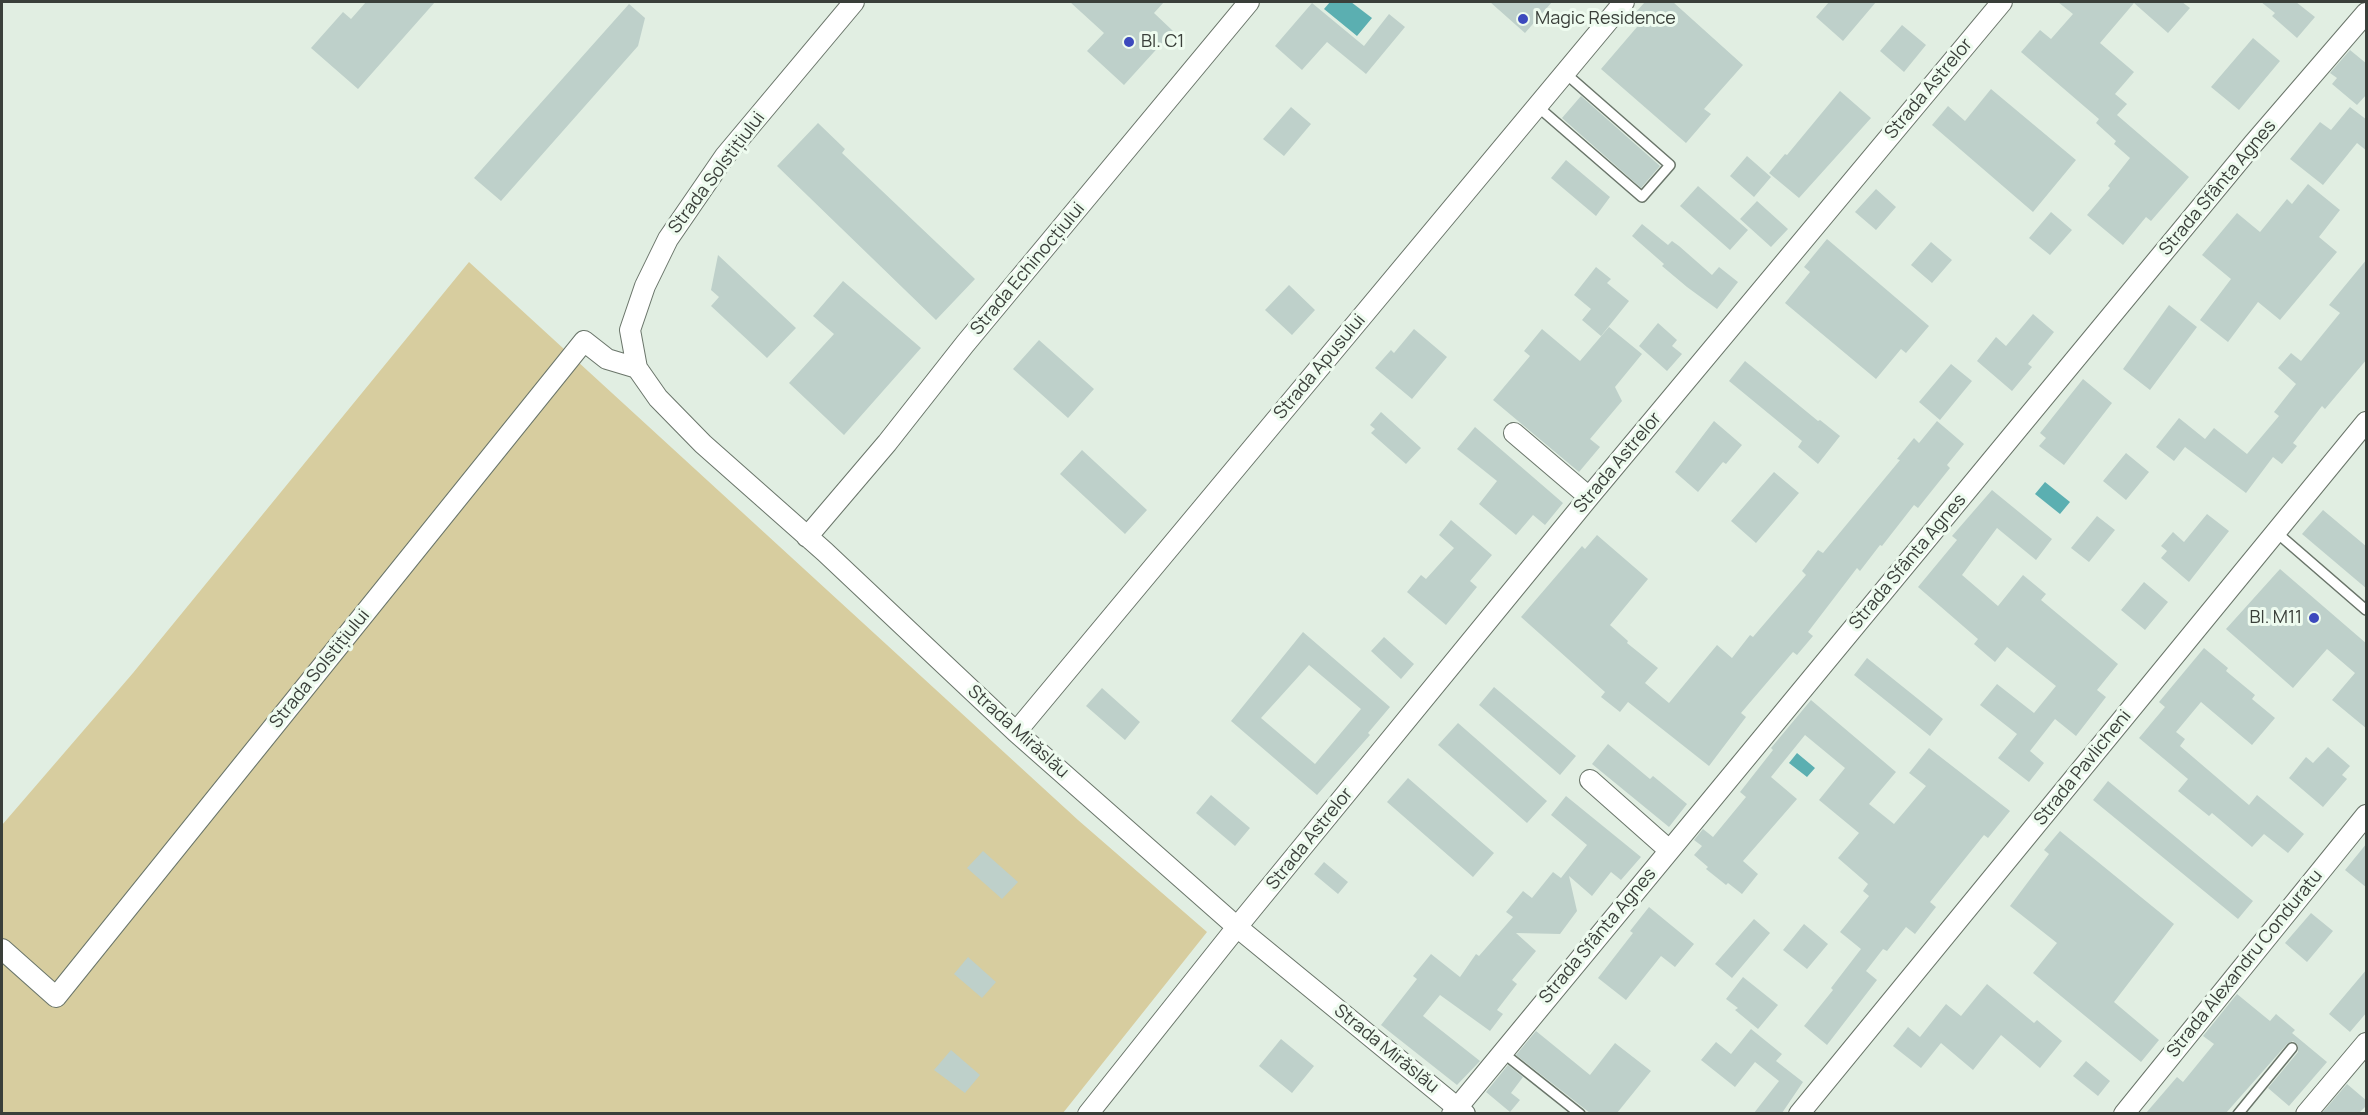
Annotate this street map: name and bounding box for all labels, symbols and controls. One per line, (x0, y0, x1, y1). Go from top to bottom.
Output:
place label: Magic Residence (1535, 8, 1676, 30)
marker: Magic Residence (1516, 12, 1530, 26)
place label: Bl. C1 (1141, 31, 1184, 53)
street label: Strada Astrelor (1881, 34, 1977, 144)
marker: Bl. C1 (1122, 35, 1136, 49)
street label: Strada Solstițiului (664, 108, 770, 238)
street label: Strada Sfânta Agnes (2155, 116, 2281, 260)
street label: Strada Echinocțiului (966, 198, 1090, 340)
street label: Strada Apusului (1270, 310, 1370, 424)
street label: Strada Astrelor (1570, 408, 1666, 518)
street label: Strada Sfânta Agnes (1845, 490, 1971, 634)
street label: Strada Solstițiului (265, 605, 375, 733)
place label: Bl. M11 (2249, 607, 2302, 629)
marker: Bl. M11 (2307, 611, 2321, 625)
street label: Strada Mirăslău (963, 681, 1073, 783)
street label: Strada Pavlicheni (2030, 706, 2136, 830)
street label: Strada Astrelor (1262, 784, 1358, 894)
street label: Strada Sfânta Agnes (1535, 864, 1661, 1008)
street label: Strada Alexandru Conduratu (2163, 866, 2327, 1062)
street label: Strada Mirăslău (1329, 1000, 1443, 1098)

